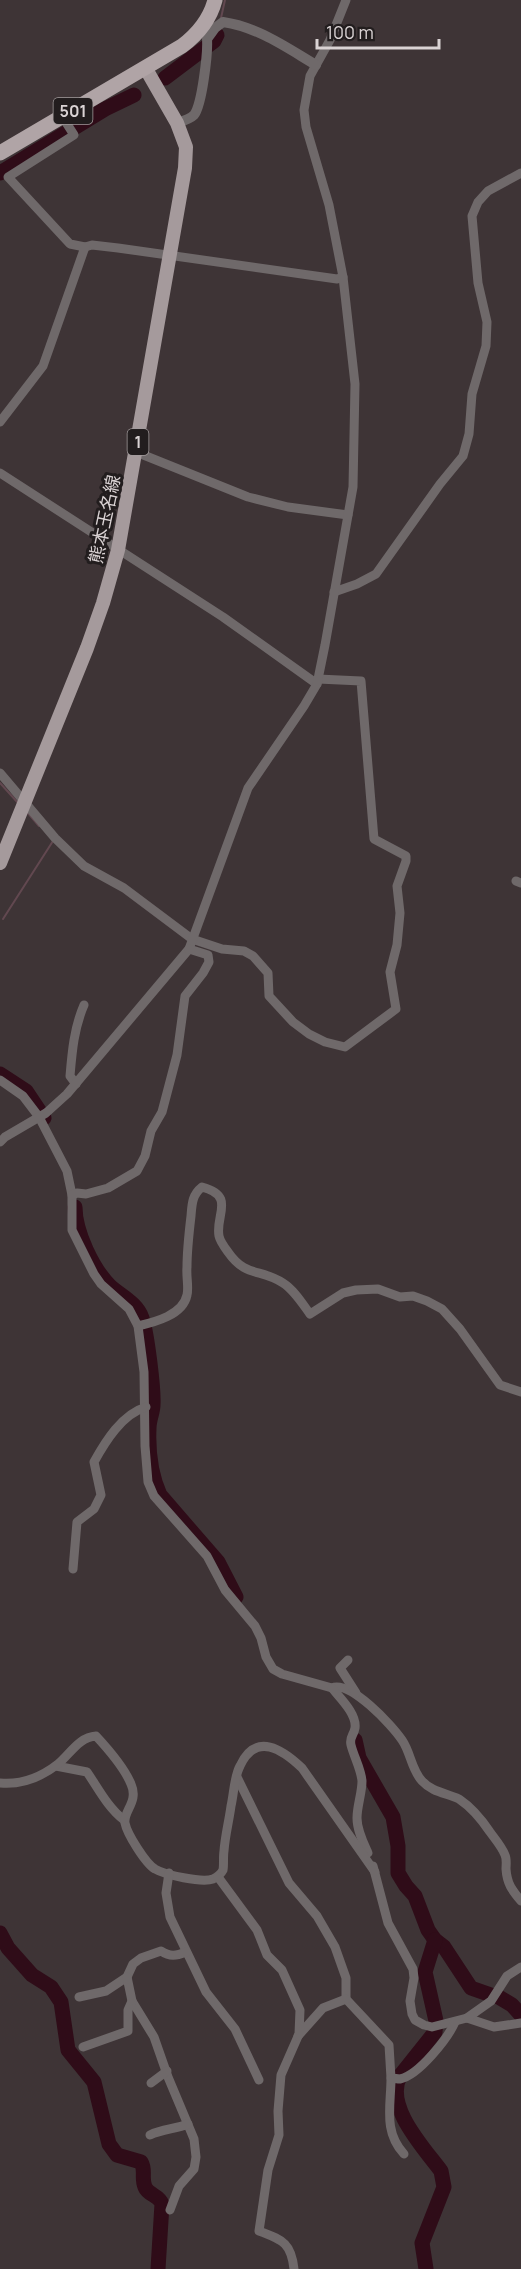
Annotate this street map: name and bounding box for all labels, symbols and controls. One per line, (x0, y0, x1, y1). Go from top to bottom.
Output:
scale bar (317, 12, 438, 50)
text: 100 m (326, 20, 374, 44)
road number: 501 (54, 98, 92, 124)
road number: 1 (128, 429, 148, 455)
street label: 熊本玉名線 (83, 472, 125, 566)

